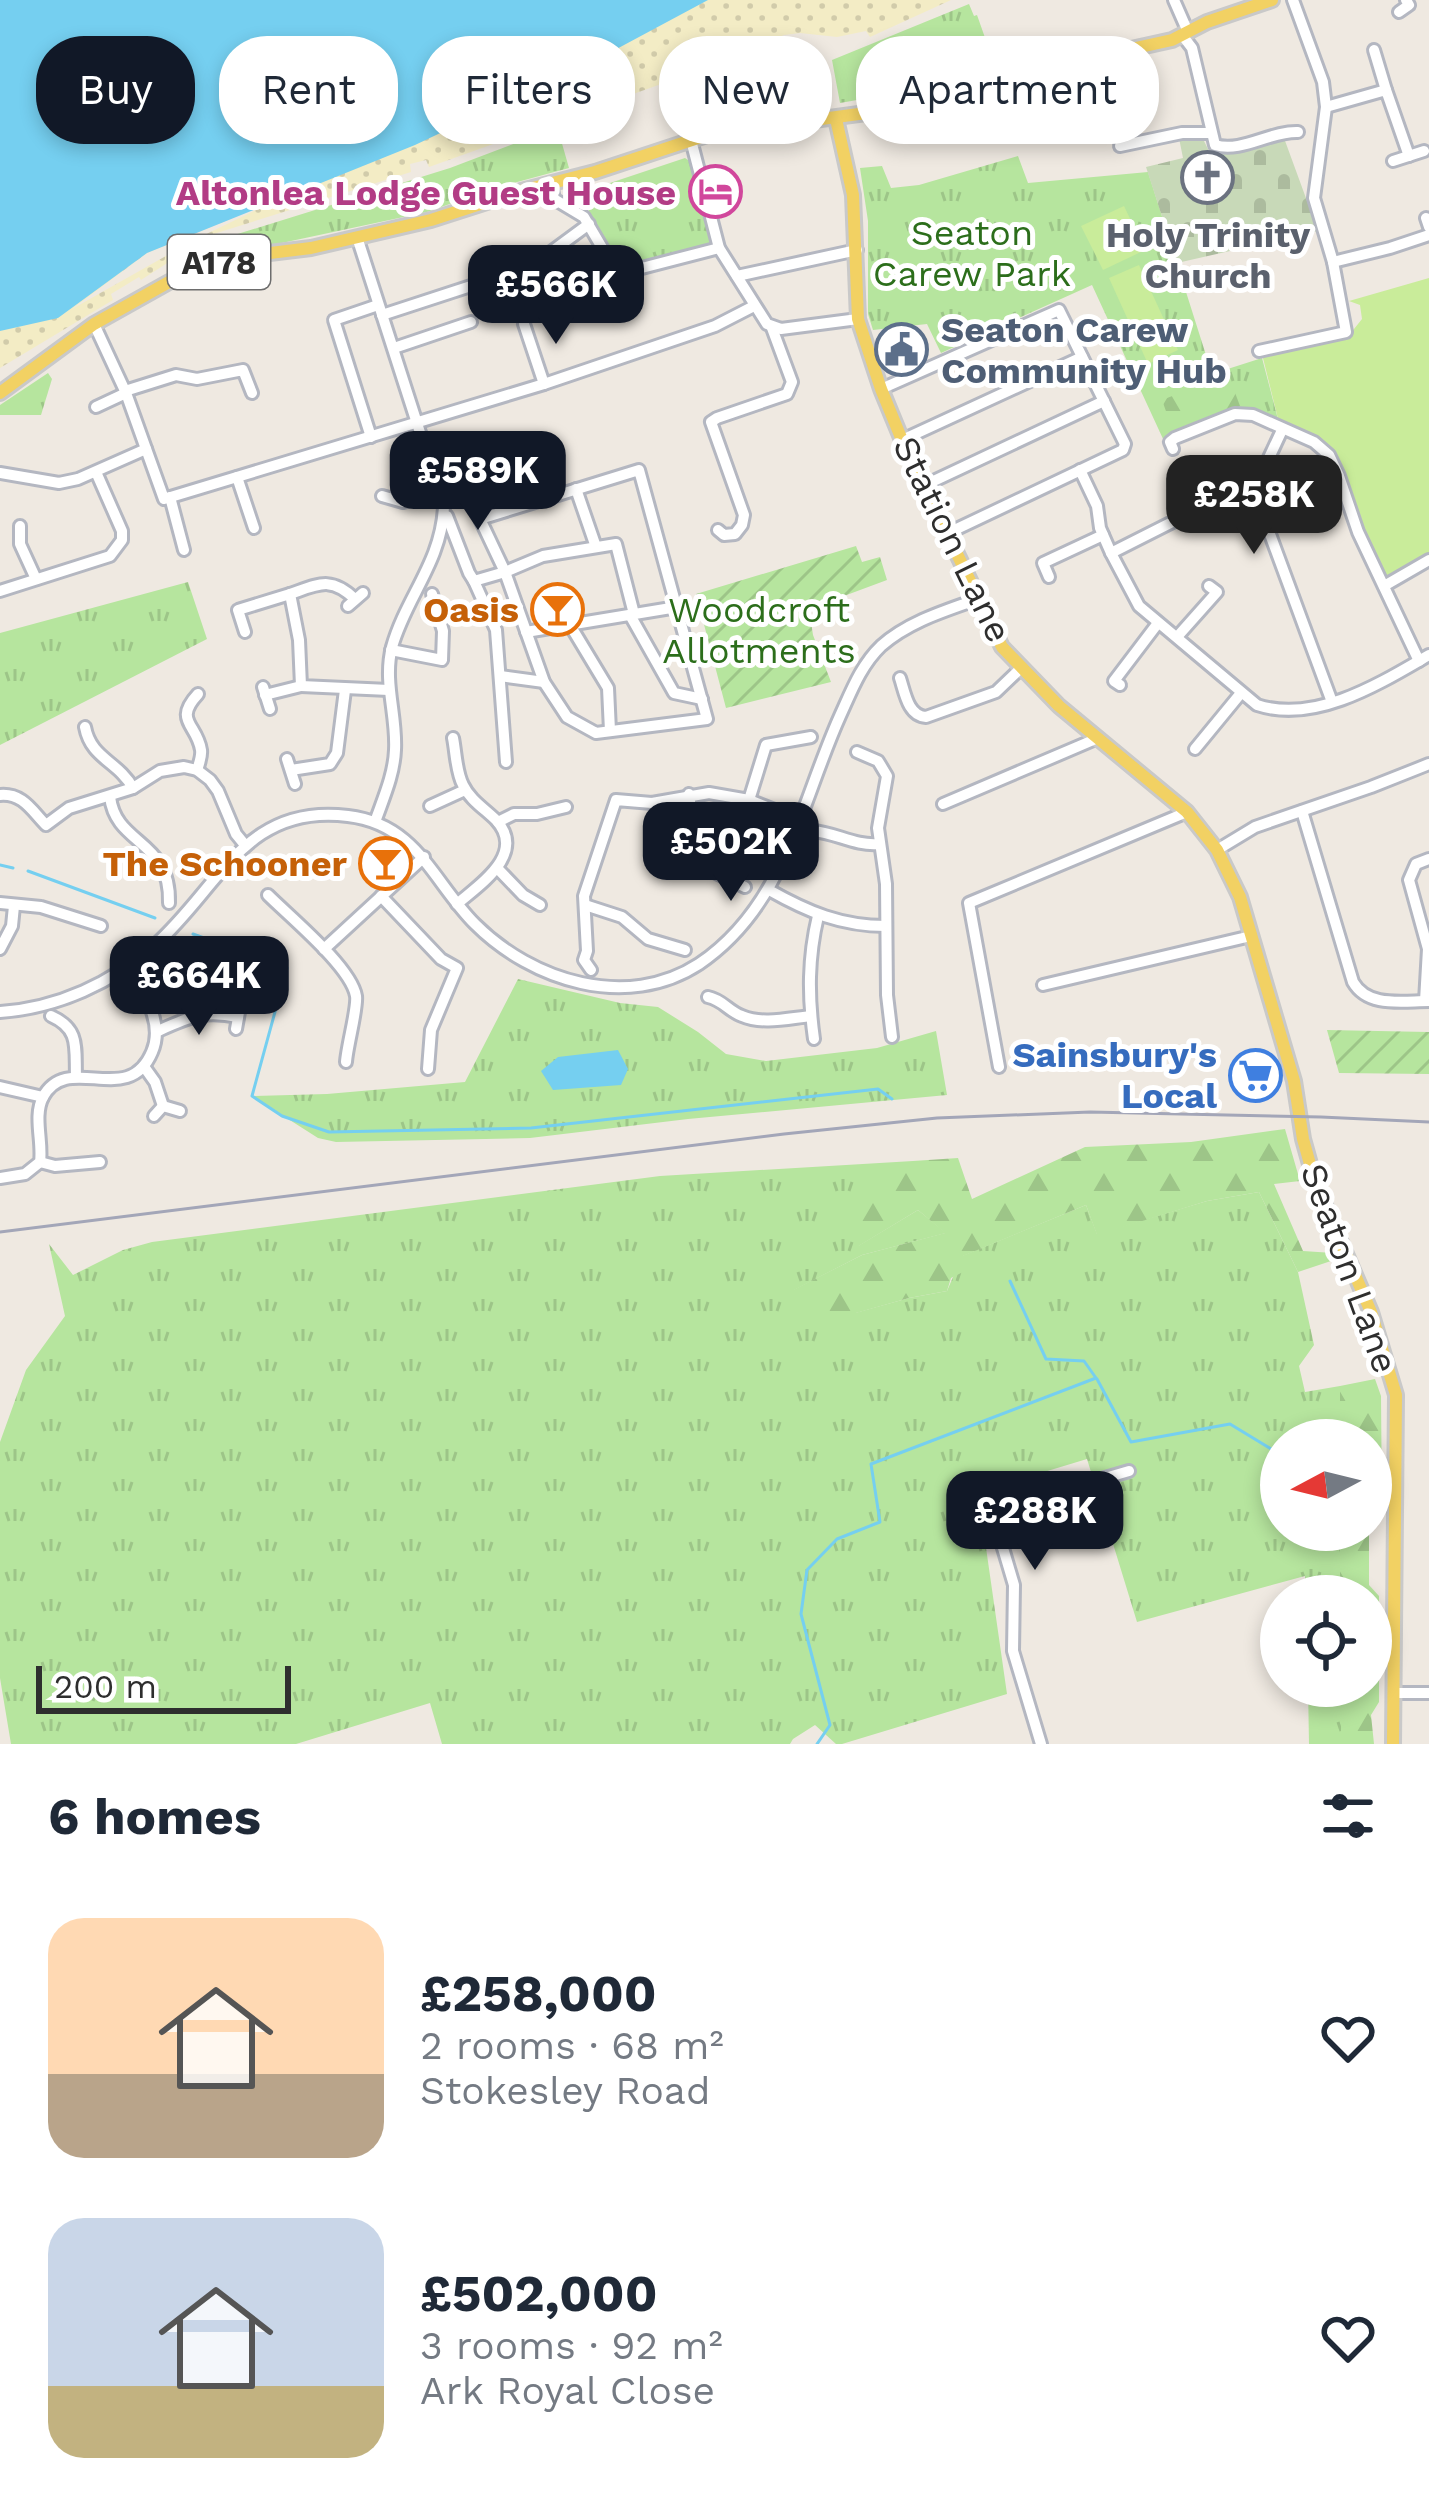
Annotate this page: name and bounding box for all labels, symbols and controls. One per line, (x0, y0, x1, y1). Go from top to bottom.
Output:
chip: Buy (36, 36, 195, 144)
chip: Rent (219, 36, 398, 144)
chip: Filters (422, 36, 635, 144)
chip: New (659, 36, 832, 144)
chip: Apartment (856, 36, 1159, 144)
church icon: Holy Trinity Church (1180, 150, 1236, 206)
hotel icon: Altonlea Lodge Guest House (687, 164, 743, 220)
place label: Altonlea Lodge Guest House (176, 172, 676, 214)
park label: Seaton Carew Park (873, 212, 1071, 295)
place label: Holy Trinity Church (1106, 214, 1311, 297)
road number: A178 (168, 235, 270, 289)
pin: £566K (472, 245, 640, 347)
text: £566K (495, 261, 617, 306)
place label: Seaton Carew Community Hub (941, 309, 1227, 392)
public building icon: Seaton Carew Community Hub (874, 322, 930, 378)
street label: Station Lane (884, 430, 1020, 649)
pin: £589K (394, 431, 562, 533)
text: £589K (417, 447, 539, 492)
pin: £258K (1170, 455, 1338, 557)
text: £258K (1193, 471, 1315, 516)
bar icon: Oasis (530, 581, 586, 637)
place label: Oasis (423, 589, 519, 631)
park label: Woodcroft Allotments (662, 589, 856, 672)
pin: £502K (647, 802, 815, 904)
text: £502K (670, 818, 792, 863)
bar icon: The Schooner (358, 835, 414, 891)
place label: The Schooner (103, 843, 348, 885)
pin: £664K (115, 936, 283, 1038)
text: £664K (137, 952, 261, 997)
place label: Sainsbury's Local (1012, 1034, 1217, 1117)
supermarket icon: Sainsbury's Local (1228, 1047, 1284, 1103)
street label: Seaton Lane (1292, 1158, 1406, 1379)
north arrow (1260, 1419, 1392, 1551)
map controls (1260, 1419, 1392, 1707)
pin: £288K (951, 1471, 1119, 1573)
text: £288K (973, 1487, 1097, 1532)
button: locate (1260, 1575, 1392, 1707)
scale bar (36, 1660, 291, 1713)
text: 200 m (54, 1667, 157, 1706)
icon: filters (1315, 1783, 1381, 1849)
text: 6 homes (48, 1787, 261, 1846)
text: £258,000 (420, 1964, 657, 2023)
icon: home (144, 1966, 288, 2110)
icon: heart (1315, 2005, 1381, 2071)
text: 2 rooms · 68 m² (420, 2023, 724, 2068)
text: Stokesley Road (420, 2068, 710, 2113)
text: £502,000 (420, 2264, 657, 2323)
icon: home (144, 2266, 288, 2410)
icon: heart (1315, 2305, 1381, 2371)
text: 3 rooms · 92 m² (420, 2323, 723, 2368)
text: Ark Royal Close (420, 2368, 715, 2413)

